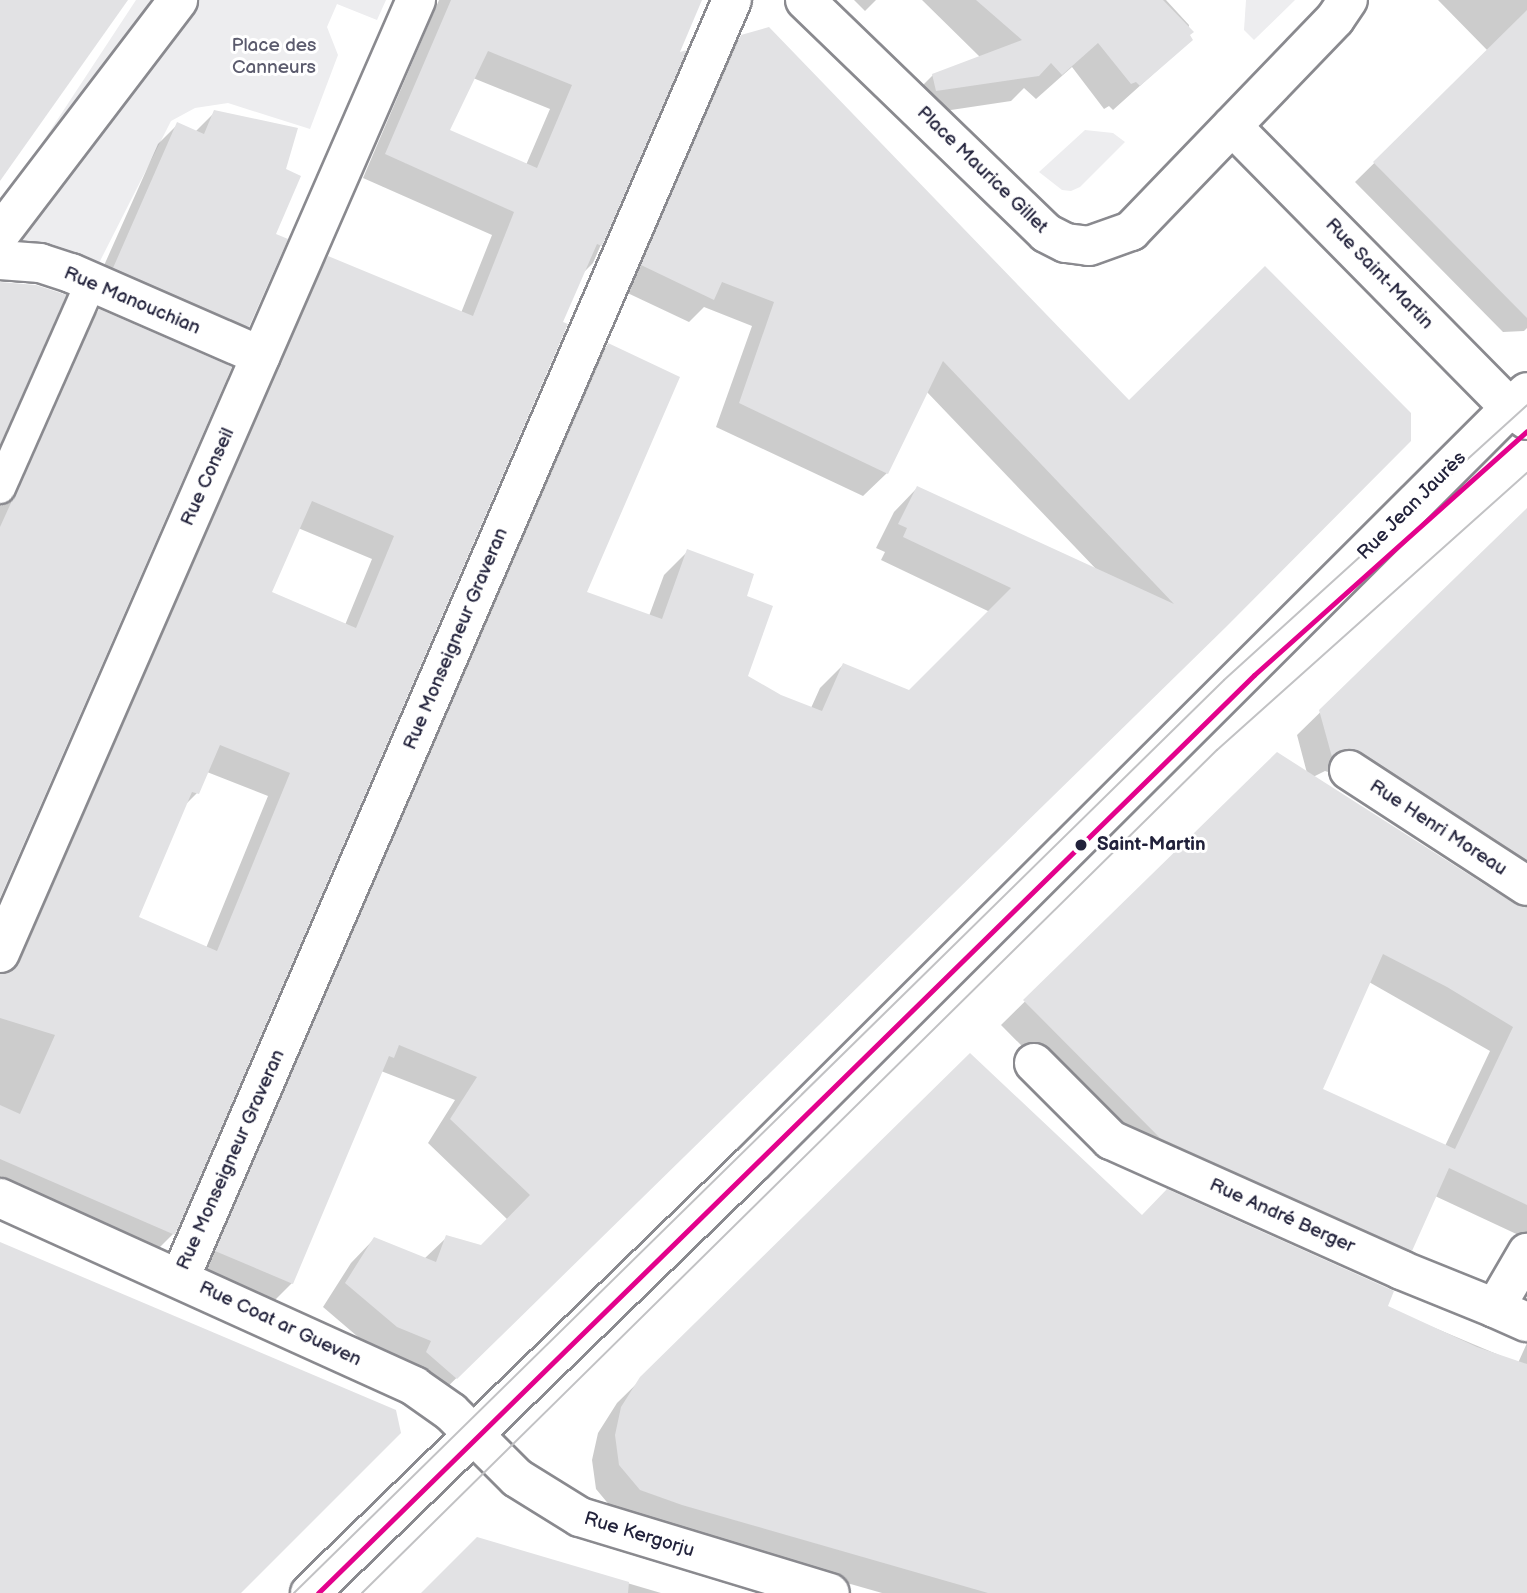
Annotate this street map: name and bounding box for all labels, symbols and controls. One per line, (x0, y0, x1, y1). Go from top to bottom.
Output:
park label: Place des Canneurs (232, 35, 316, 79)
street label: Place Maurice Gillet (912, 102, 1052, 238)
street label: Rue Saint-Martin (1320, 214, 1438, 334)
street label: Rue Manouchian (60, 262, 204, 340)
street label: Rue Conseil (176, 424, 240, 530)
street label: Rue Jean Jaurès (1352, 446, 1472, 566)
street label: Rue Monseigneur Graveran (399, 525, 513, 753)
street label: Rue Henri Moreau (1365, 775, 1511, 881)
place label: Saint-Martin (1097, 834, 1206, 856)
marker: Saint-Martin (1071, 835, 1091, 855)
street label: Rue Monseigneur Graveran (172, 1046, 290, 1274)
street label: Rue André Berger (1206, 1174, 1358, 1258)
street label: Rue Coat ar Gueven (195, 1276, 365, 1372)
street label: Rue Kergorju (581, 1507, 697, 1563)

